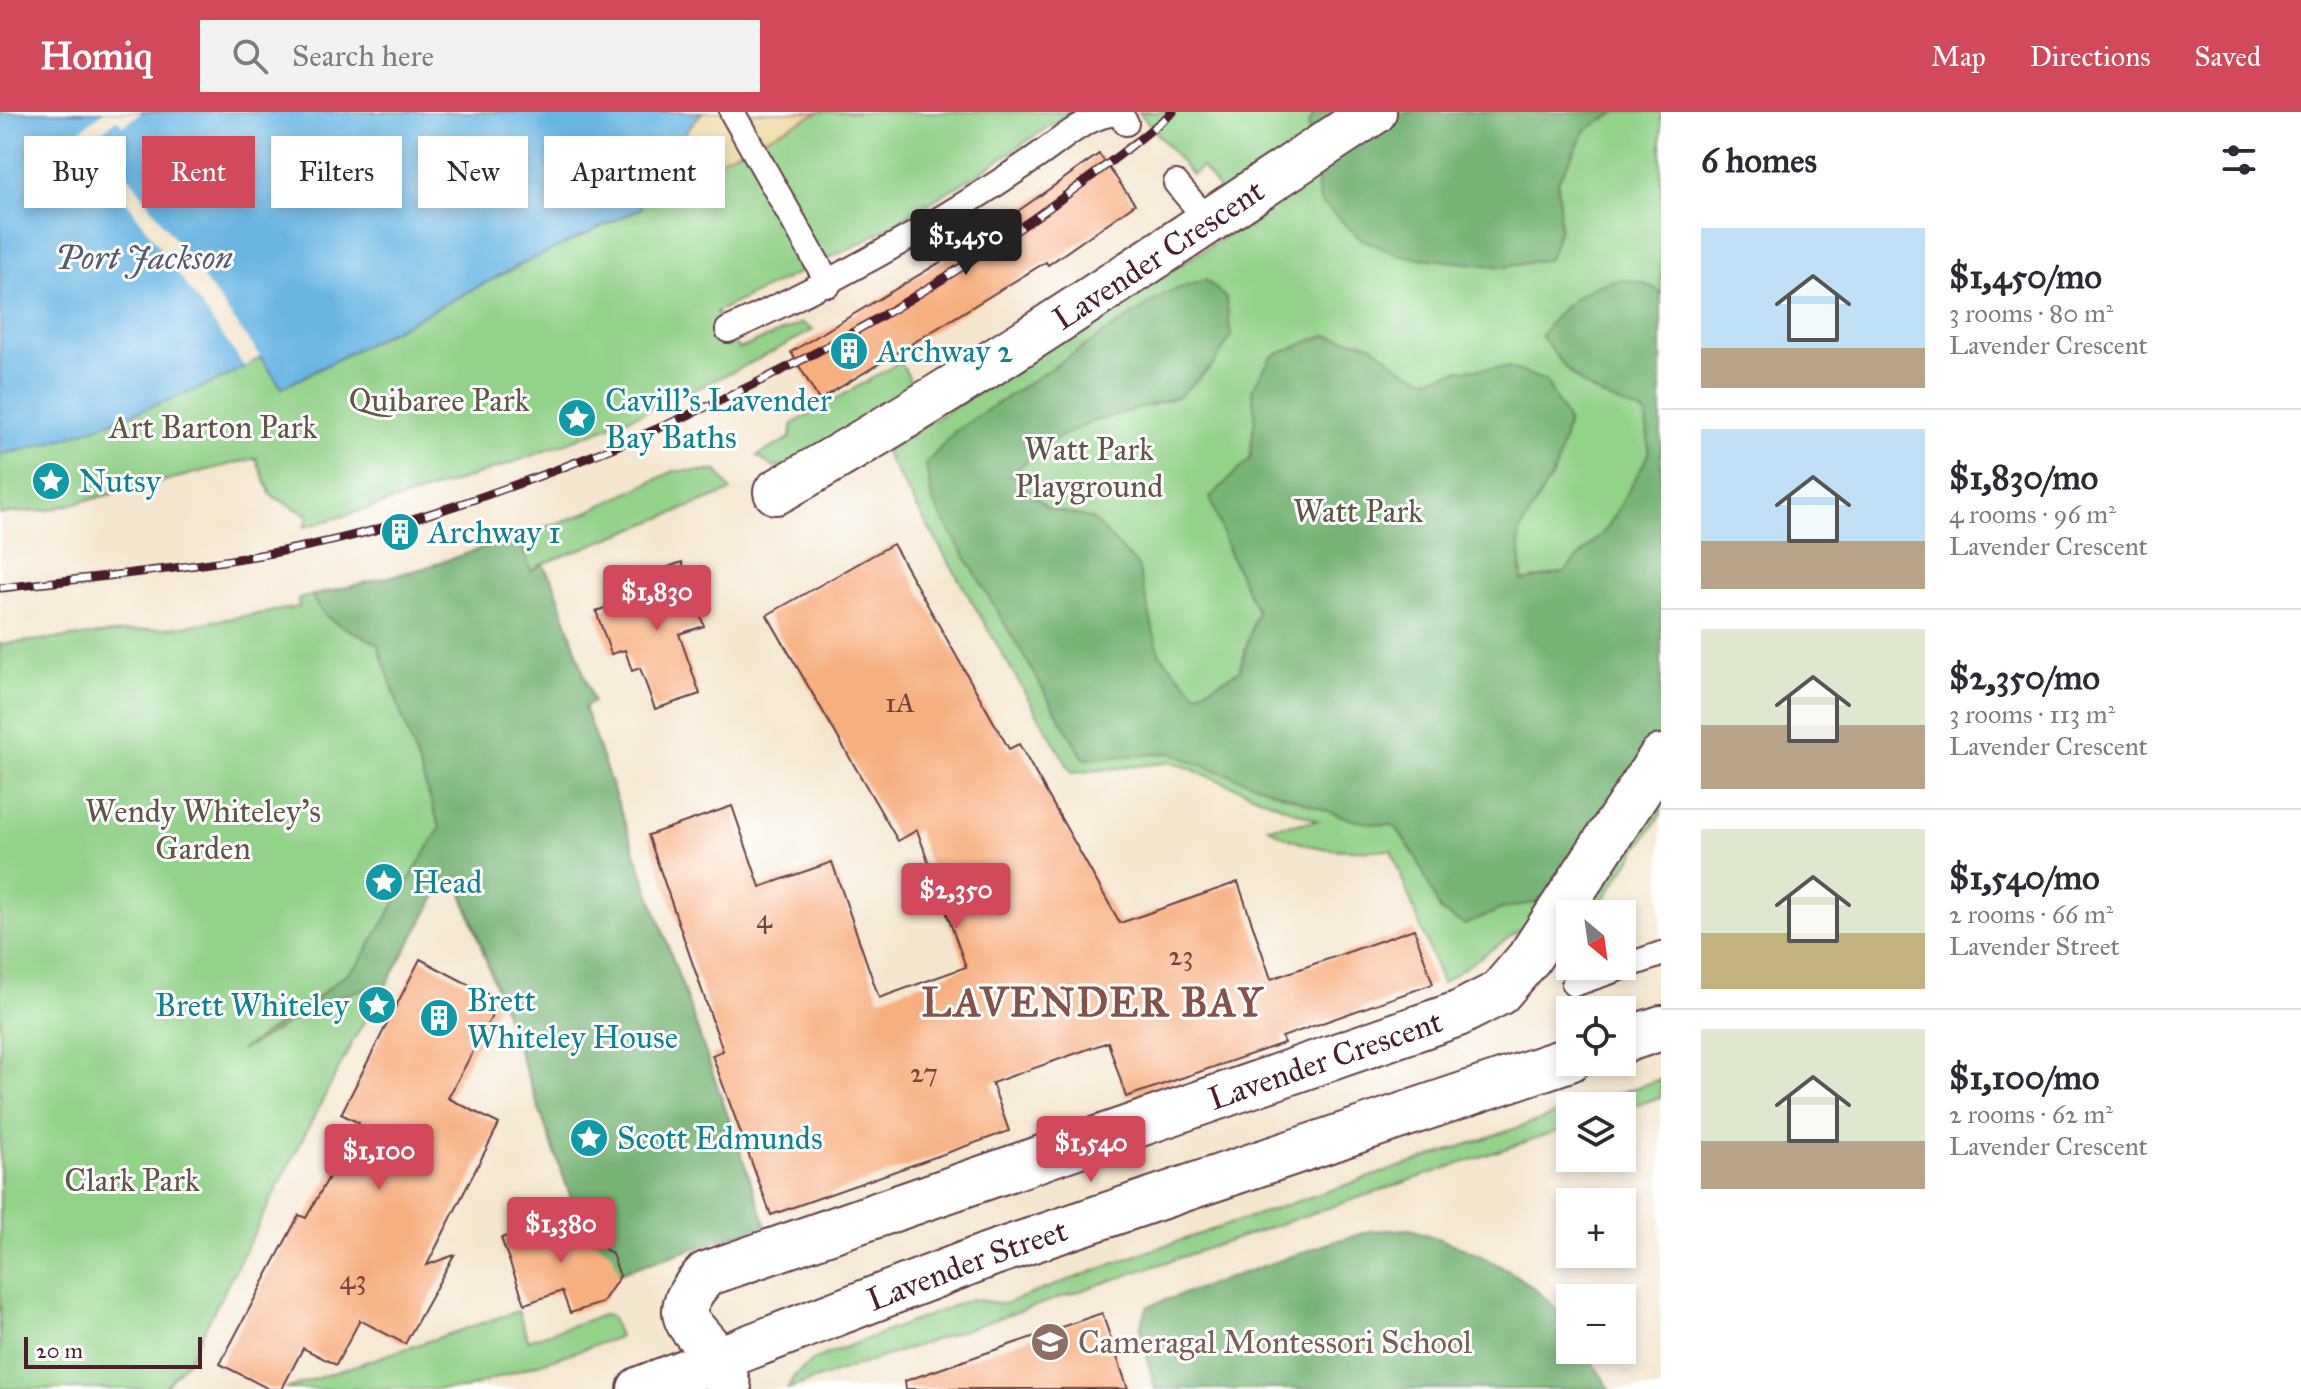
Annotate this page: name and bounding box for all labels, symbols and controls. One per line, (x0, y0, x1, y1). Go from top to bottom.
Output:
search box (200, 20, 760, 92)
text: Homiq (40, 33, 152, 79)
icon: search (228, 34, 272, 78)
text: Search here (292, 38, 434, 74)
text: Map (1931, 39, 1986, 74)
text: Directions (2030, 39, 2151, 74)
text: Saved (2195, 39, 2261, 74)
chip: Buy (24, 136, 126, 208)
chip: Rent (142, 136, 255, 208)
chip: Filters (271, 136, 402, 208)
chip: New (418, 136, 528, 208)
chip: Apartment (544, 136, 725, 208)
icon: filters (2217, 138, 2261, 182)
text: 6 homes (1701, 140, 1817, 181)
street label: Lavender Crescent (1045, 171, 1271, 338)
pin: $1,450 (901, 209, 1031, 277)
text: $1,450 (929, 219, 1003, 251)
water label: Port Jackson (55, 237, 233, 279)
text: $1,450/mo (1949, 256, 2102, 297)
icon: home (1765, 260, 1861, 356)
text: 3 rooms · 80 m² (1949, 297, 2113, 329)
text: Lavender Crescent (1949, 329, 2148, 361)
building icon: Archway 2 (828, 330, 870, 372)
place label: Archway 2 (875, 332, 1013, 371)
park label: Quibaree Park (349, 381, 529, 420)
place label: Cavill’s Lavender Bay Baths (605, 381, 832, 457)
place icon: Cavill’s Lavender Bay Baths (556, 397, 598, 439)
park label: Art Barton Park (107, 408, 317, 447)
park label: Watt Park Playground (1015, 430, 1163, 506)
text: $1,830/mo (1949, 457, 2098, 498)
place icon: Nutsy (30, 460, 72, 502)
icon: home (1765, 461, 1861, 557)
place label: Nutsy (79, 462, 162, 501)
park label: Watt Park (1293, 492, 1423, 531)
text: 4 rooms · 96 m² (1949, 498, 2116, 530)
building icon: Archway 1 (379, 511, 421, 553)
place label: Archway 1 (426, 513, 561, 552)
text: Lavender Crescent (1949, 530, 2148, 562)
pin: $1,830 (592, 565, 722, 633)
text: $1,830 (621, 575, 693, 607)
text: $2,350/mo (1949, 657, 2100, 698)
icon: home (1765, 661, 1861, 757)
house number: 1A (885, 685, 915, 720)
text: 3 rooms · 113 m² (1949, 698, 2115, 730)
text: Lavender Crescent (1949, 730, 2148, 762)
park label: Wendy Whiteley's Garden (85, 792, 321, 868)
text: $1,540/mo (1949, 857, 2100, 898)
place icon: Head (363, 861, 405, 903)
icon: home (1765, 861, 1861, 957)
place label: Head (412, 863, 482, 902)
pin: $2,350 (891, 863, 1021, 931)
text: $2,350 (919, 873, 993, 905)
text: 2 rooms · 66 m² (1949, 898, 2113, 930)
north arrow (1556, 900, 1636, 980)
map controls (1556, 900, 1636, 1364)
house number: 4 (756, 901, 773, 936)
text: Lavender Street (1949, 930, 2120, 962)
house number: 23 (1168, 938, 1194, 973)
district label: LAVENDER BAY (921, 978, 1265, 1027)
place label: Brett Whiteley House (467, 981, 678, 1057)
place icon: Brett Whiteley (356, 984, 398, 1026)
place label: Brett Whiteley (155, 986, 350, 1025)
button: locate (1556, 996, 1636, 1076)
building icon: Brett Whiteley House (418, 997, 460, 1039)
street label: Lavender Crescent (1203, 1001, 1447, 1118)
house number: 27 (910, 1055, 938, 1090)
text: $1,100/mo (1949, 1057, 2099, 1098)
icon: home (1765, 1061, 1861, 1157)
button: layers (1556, 1092, 1636, 1172)
text: 2 rooms · 62 m² (1949, 1098, 2113, 1130)
pin: $1,540 (1026, 1116, 1156, 1184)
place icon: Scott Edmunds (568, 1117, 610, 1159)
place label: Scott Edmunds (617, 1119, 823, 1158)
pin: $1,100 (314, 1124, 444, 1192)
text: $1,540 (1054, 1126, 1128, 1158)
text: Lavender Crescent (1949, 1130, 2148, 1162)
text: $1,100 (342, 1134, 416, 1166)
park label: Clark Park (64, 1161, 200, 1200)
button: + (1556, 1188, 1636, 1268)
pin: $1,380 (496, 1197, 626, 1265)
text: $1,380 (525, 1207, 597, 1239)
street label: Lavender Street (862, 1210, 1072, 1319)
house number: 43 (340, 1262, 366, 1297)
button: − (1556, 1284, 1636, 1364)
school or university icon: Cameragal Montessori School (1029, 1321, 1071, 1363)
place label: Cameragal Montessori School (1078, 1323, 1472, 1362)
scale bar (24, 1333, 202, 1369)
text: 20 m (36, 1337, 83, 1364)

